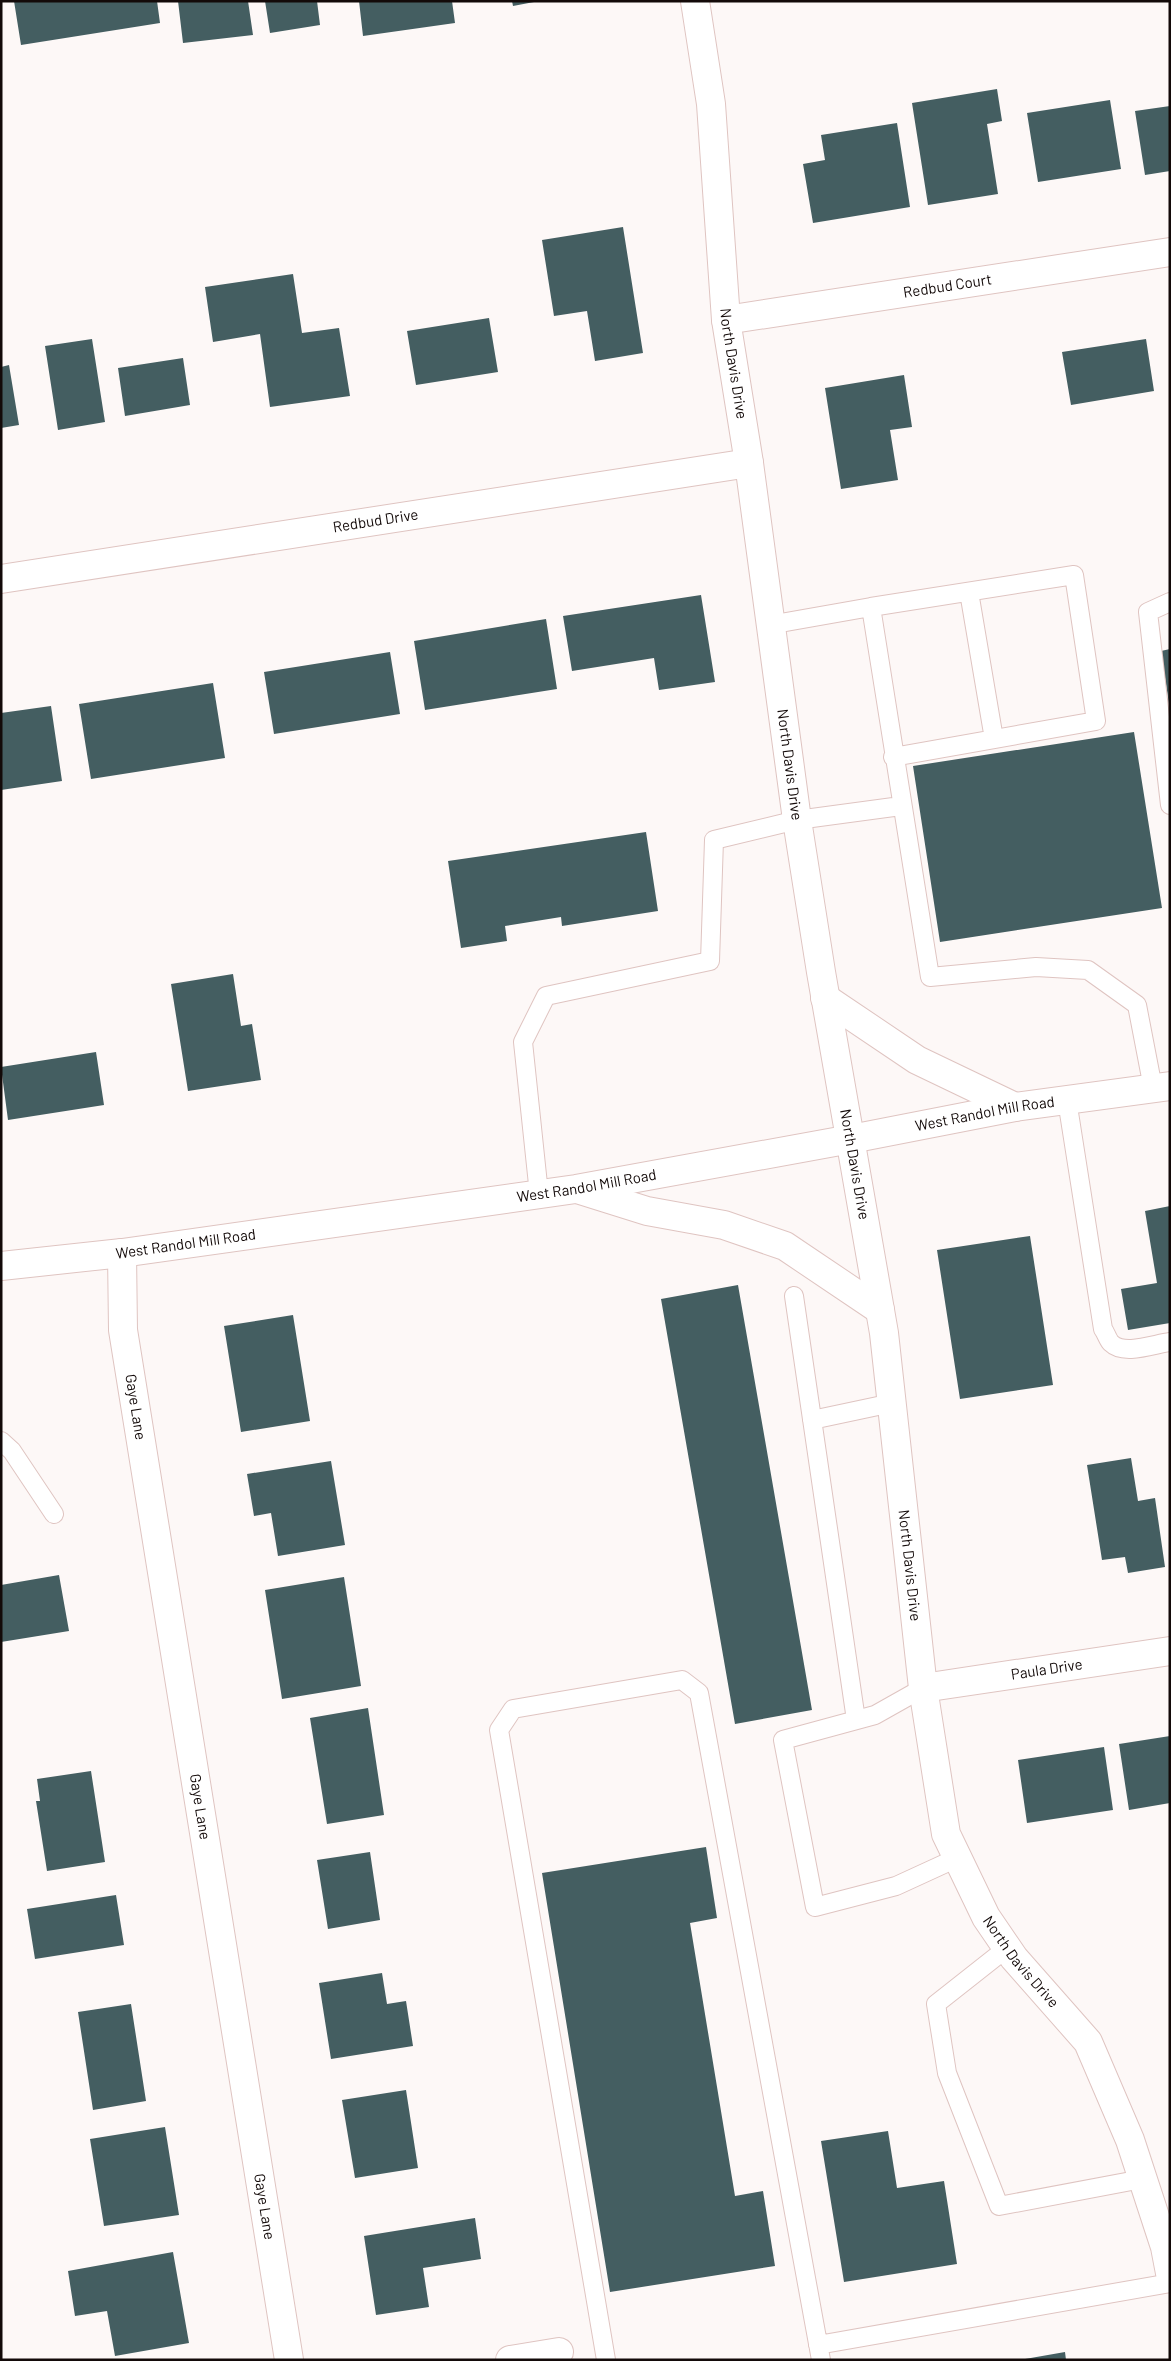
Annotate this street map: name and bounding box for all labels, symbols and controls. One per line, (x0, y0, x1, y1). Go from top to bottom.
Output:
street label: Redbud Court (902, 269, 993, 301)
street label: North Davis Drive (717, 308, 752, 420)
street label: Redbud Drive (331, 504, 419, 535)
street label: North Davis Drive (774, 708, 807, 821)
street label: West Randol Mill Road (913, 1092, 1056, 1134)
street label: North Davis Drive (837, 1108, 874, 1221)
street label: West Randol Mill Road (515, 1165, 658, 1205)
street label: West Randol Mill Road (115, 1224, 257, 1262)
street label: Gaye Lane (122, 1373, 151, 1441)
street label: North Davis Drive (895, 1509, 926, 1622)
street label: Paula Drive (1009, 1654, 1083, 1683)
street label: Gaye Lane (187, 1772, 215, 1841)
street label: North Davis Drive (980, 1912, 1063, 2011)
street label: Gaye Lane (251, 2172, 279, 2241)

